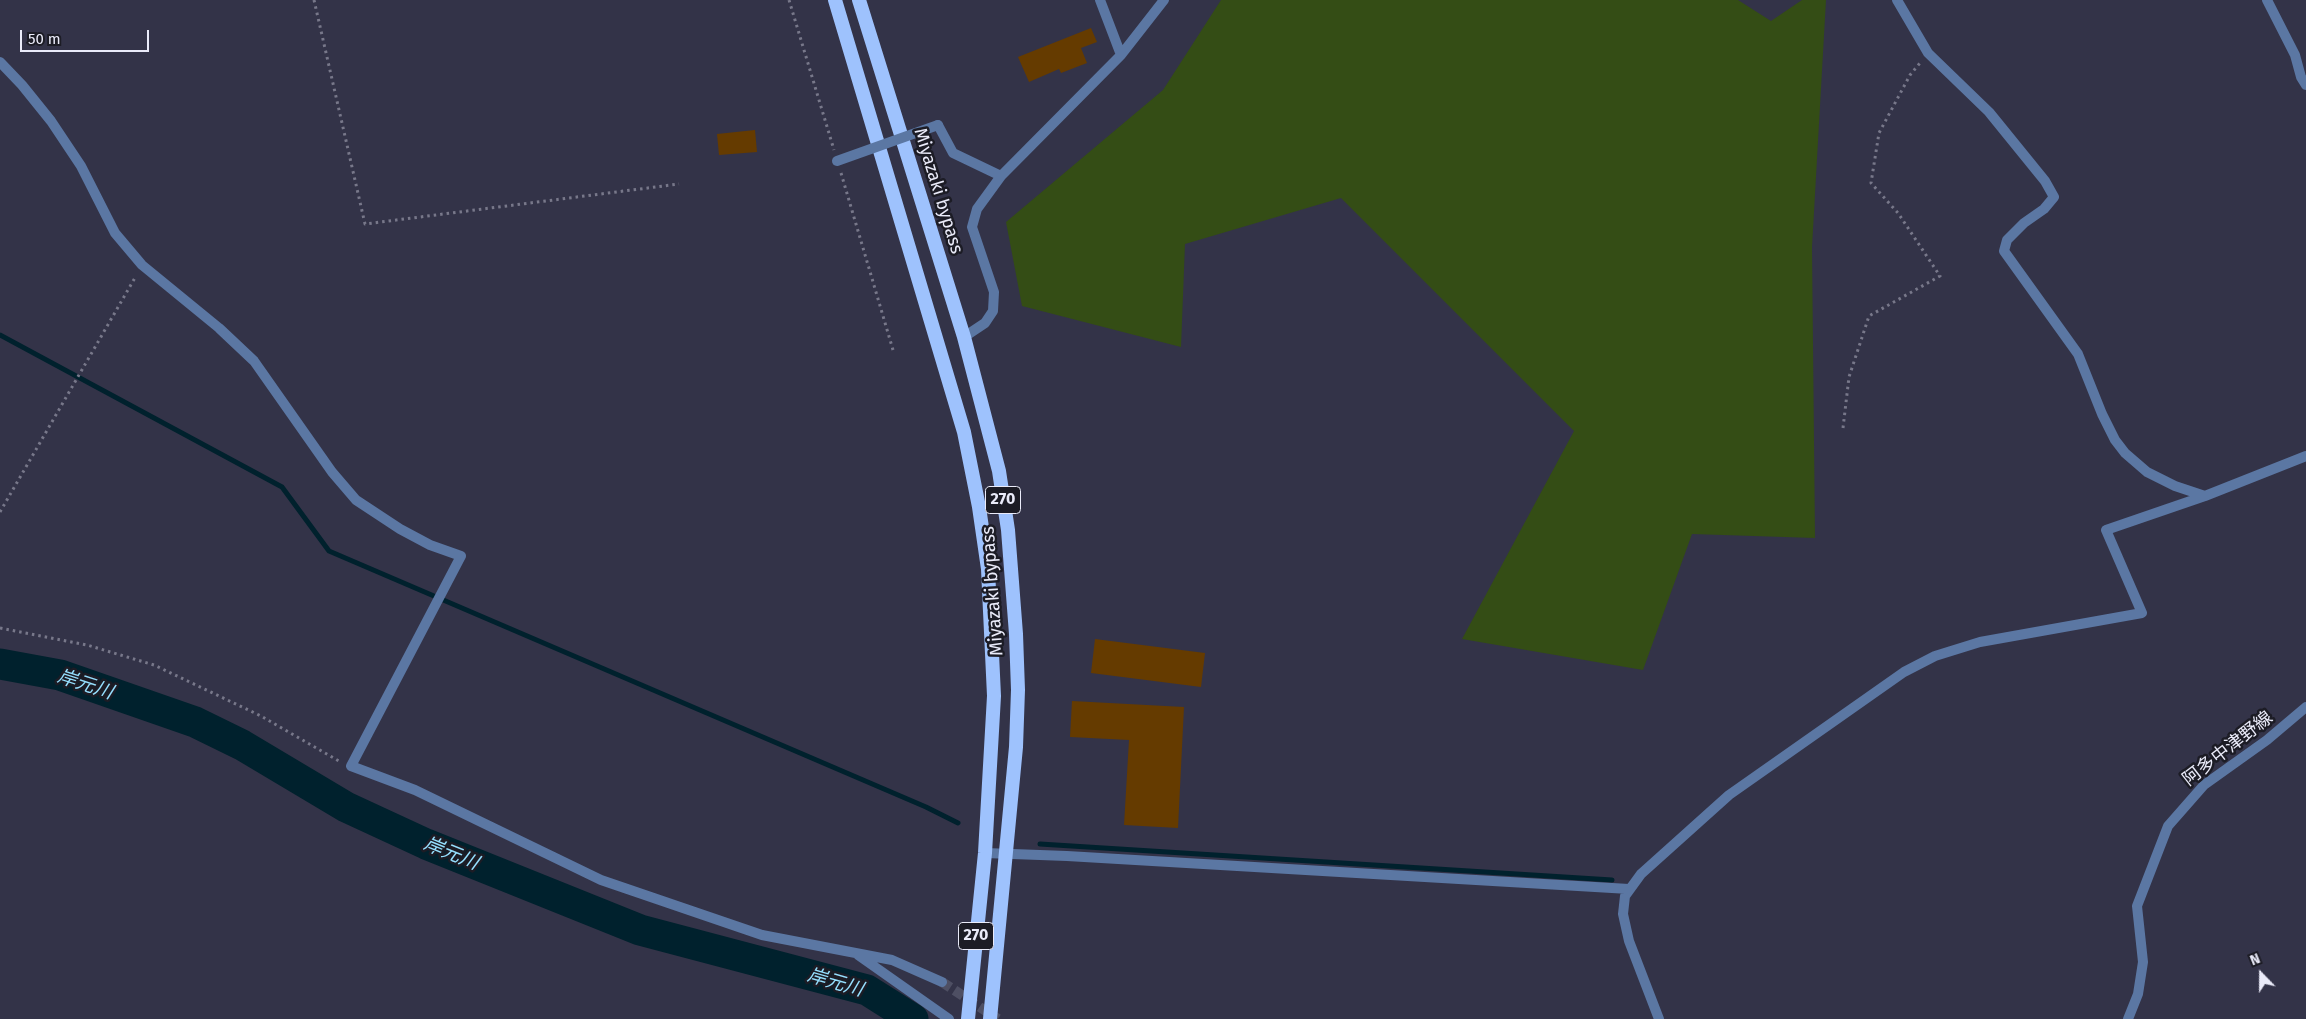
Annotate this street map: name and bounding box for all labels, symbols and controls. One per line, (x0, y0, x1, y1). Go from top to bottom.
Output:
scale bar (22, 20, 151, 52)
text: 50 m (28, 30, 61, 48)
street label: Miyazaki bypass (909, 126, 967, 256)
road number: 270 (986, 486, 1020, 514)
street label: Miyazaki bypass (978, 525, 1008, 657)
water label: 岸元川 (54, 665, 116, 705)
street label: 阿多中津野線 (2179, 707, 2277, 791)
water label: 岸元川 (420, 833, 482, 875)
road number: 270 (958, 922, 994, 949)
north arrow (2236, 949, 2286, 999)
text: N (2248, 950, 2263, 969)
water label: 岸元川 (804, 964, 866, 1002)

